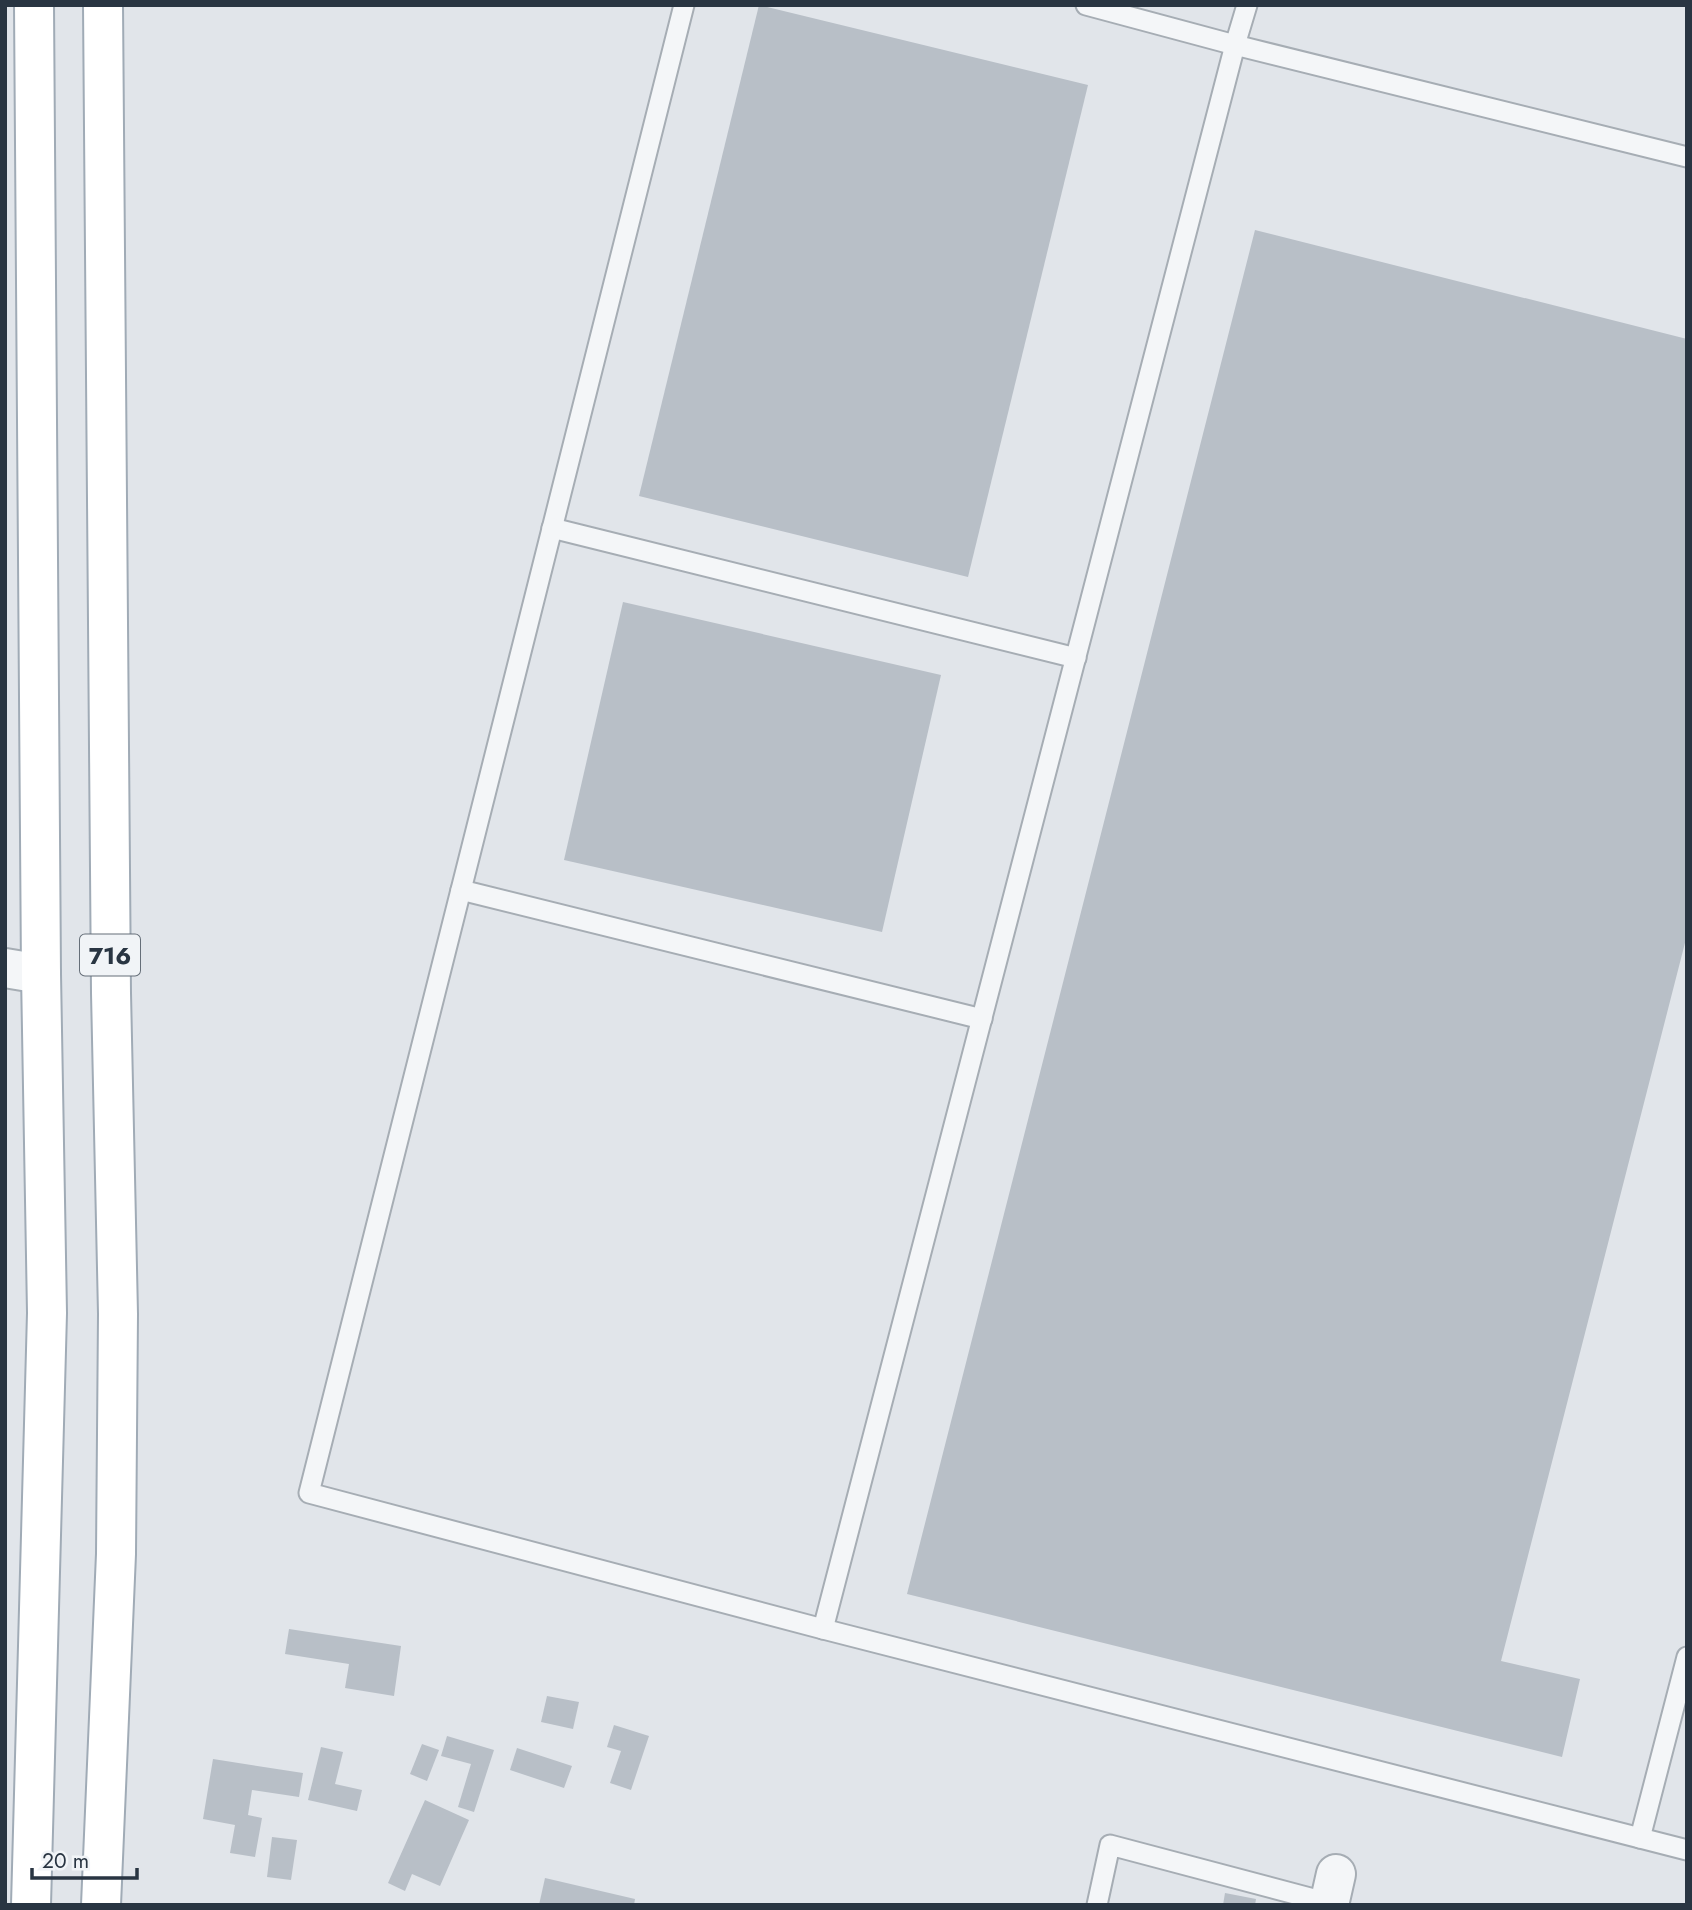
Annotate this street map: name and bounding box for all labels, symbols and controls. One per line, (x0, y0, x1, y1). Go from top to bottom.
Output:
road number: 716 (80, 934, 140, 975)
scale bar (32, 1836, 136, 1880)
text: 20 m (42, 1846, 89, 1876)

